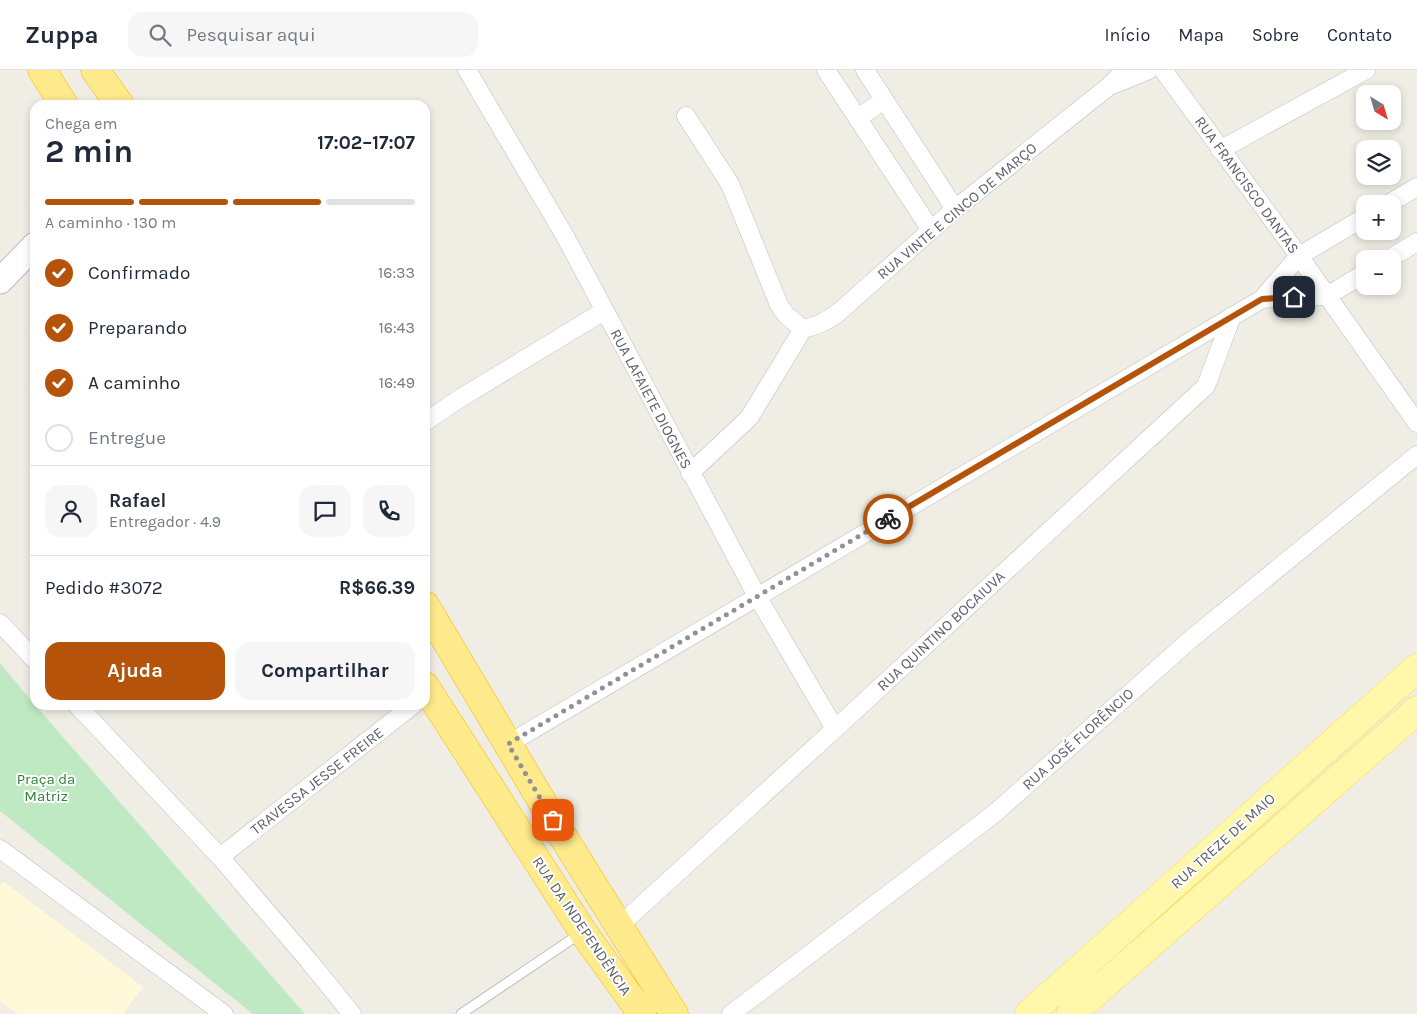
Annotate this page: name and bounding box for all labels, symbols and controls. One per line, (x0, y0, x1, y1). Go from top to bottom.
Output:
search box (128, 12, 478, 57)
text: Zuppa (25, 21, 98, 49)
icon: search (146, 21, 174, 49)
text: Pesquisar aqui (186, 24, 316, 46)
text: Início (1104, 24, 1150, 46)
text: Mapa (1178, 24, 1224, 46)
text: Sobre (1252, 24, 1299, 46)
text: Contato (1327, 24, 1392, 46)
north arrow (1356, 85, 1401, 130)
map controls (1356, 85, 1401, 295)
street label: RUA FRANCISCO DANTAS (1191, 113, 1303, 257)
text: Chega em (45, 114, 118, 133)
text: 17:02–17:07 (317, 132, 415, 154)
text: 2 min (45, 133, 133, 170)
street label: RUA VINTE E CINCO DE MARÇO (873, 139, 1041, 283)
button: layers (1356, 140, 1401, 185)
button: + (1356, 195, 1401, 240)
text: A caminho · 130 m (45, 213, 176, 232)
button: − (1356, 250, 1401, 295)
icon: check (45, 259, 73, 287)
text: Confirmado (88, 262, 190, 284)
text: 16:33 (378, 263, 415, 282)
pin (1273, 276, 1315, 318)
icon: home (1280, 283, 1308, 311)
icon: check (45, 314, 73, 342)
text: Preparando (88, 317, 187, 339)
text: 16:43 (378, 318, 415, 337)
street label: RUA LAFAIETE DIOGNES (606, 326, 696, 472)
icon: check (45, 369, 73, 397)
text: A caminho (88, 372, 180, 394)
text: 16:49 (379, 373, 415, 392)
text: Entregue (88, 427, 166, 449)
button: person (45, 485, 97, 537)
button: chat (299, 485, 351, 537)
button: phone (363, 485, 415, 537)
text: Rafael (109, 490, 166, 512)
courier (863, 494, 913, 544)
icon: bike (874, 505, 902, 533)
text: Entregador · 4.9 (109, 512, 221, 531)
street label: RUA QUINTINO BOCAIUVA (874, 567, 1009, 695)
text: Pedido #3072 (45, 577, 163, 599)
text: R$66.39 (339, 577, 415, 599)
button: Ajuda (45, 642, 225, 700)
button: Compartilhar (235, 642, 415, 700)
street label: RUA JOSÉ FLORÊNCIO (1019, 684, 1137, 794)
street label: TRAVESSA JESSE FREIRE (247, 723, 387, 839)
park label: Praça da Matriz (17, 770, 75, 805)
street label: RUA TREZE DE MAIO (1167, 789, 1279, 893)
pin (532, 799, 574, 841)
icon: bag (539, 806, 567, 834)
street label: RUA DA INDEPENDÊNCIA (529, 853, 635, 999)

